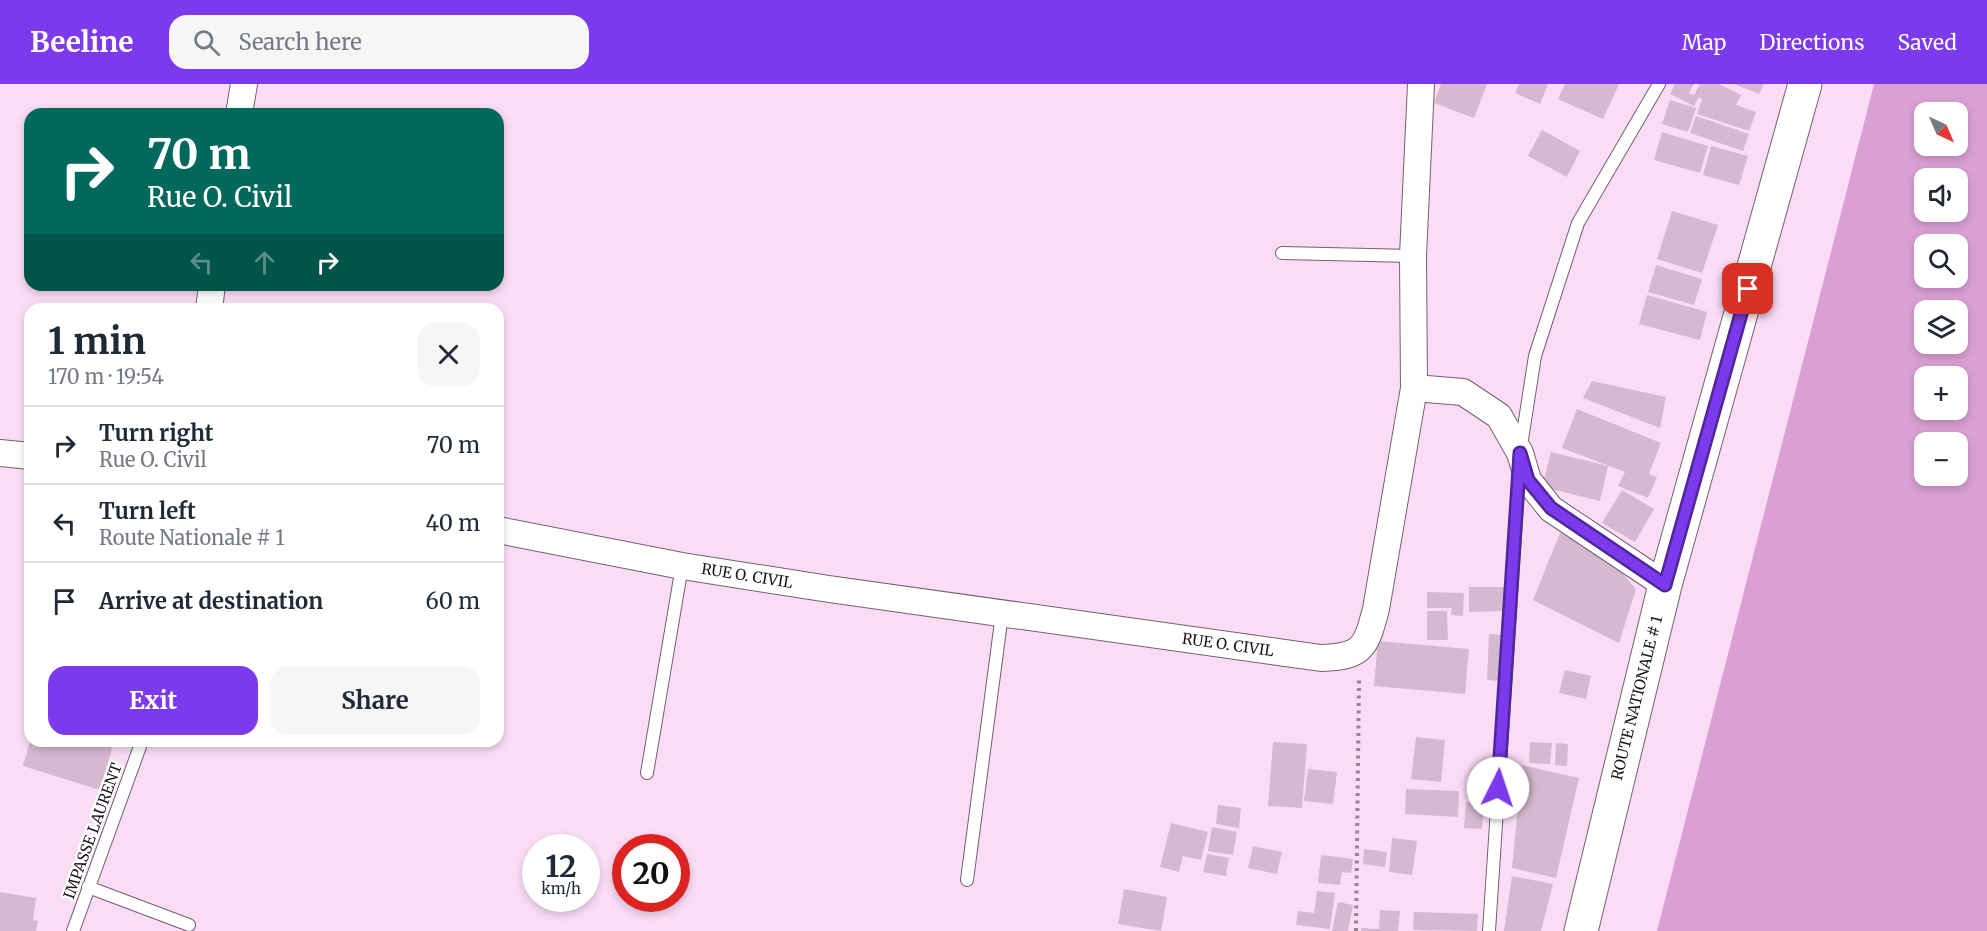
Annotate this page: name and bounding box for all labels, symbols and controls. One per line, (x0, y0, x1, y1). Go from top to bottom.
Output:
search box (169, 15, 589, 69)
text: Beeline (30, 24, 133, 60)
icon: search (190, 26, 223, 59)
text: Search here (238, 28, 362, 56)
text: Map (1682, 29, 1726, 56)
text: Directions (1759, 29, 1864, 56)
text: Saved (1897, 29, 1957, 56)
north arrow (1914, 102, 1968, 156)
map controls (1914, 102, 1968, 486)
text: 70 m (147, 128, 251, 180)
icon: right (48, 132, 126, 210)
button: sound (1914, 168, 1968, 222)
text: Rue O. Civil (147, 180, 292, 214)
button: search (1914, 234, 1968, 288)
icon: left (185, 246, 218, 279)
icon: ahead (248, 246, 281, 279)
icon: right (311, 246, 344, 279)
pin (1722, 263, 1773, 314)
icon: arrive (1731, 272, 1764, 305)
button: layers (1914, 300, 1968, 354)
text: 1 min (48, 319, 146, 364)
button: close (417, 323, 480, 386)
text: 170 m · 19:54 (48, 364, 164, 389)
button: + (1914, 366, 1968, 420)
text: Turn right (99, 419, 213, 447)
icon: right (48, 429, 81, 462)
text: 70 m (427, 431, 480, 459)
button: − (1914, 432, 1968, 486)
text: Rue O. Civil (99, 447, 207, 472)
text: Turn left (99, 497, 196, 525)
icon: left (48, 507, 81, 540)
text: 40 m (425, 509, 480, 537)
text: Route Nationale # 1 (99, 525, 285, 550)
street label: RUE O. CIVIL (700, 559, 795, 592)
icon: arrive (48, 585, 81, 618)
text: Arrive at destination (99, 587, 323, 615)
text: 60 m (426, 587, 480, 615)
street label: ROUTE NATIONALE # 1 (1607, 613, 1666, 782)
street label: RUE O. CIVIL (1181, 629, 1276, 660)
button: Exit (48, 666, 258, 735)
button: Share (270, 666, 480, 735)
position arrow (1466, 756, 1530, 820)
street label: IMPASSE LAURENT (59, 760, 126, 901)
speed limit sign: 20 (612, 834, 690, 912)
text: 12 (545, 847, 577, 885)
text: km/h (541, 879, 581, 898)

